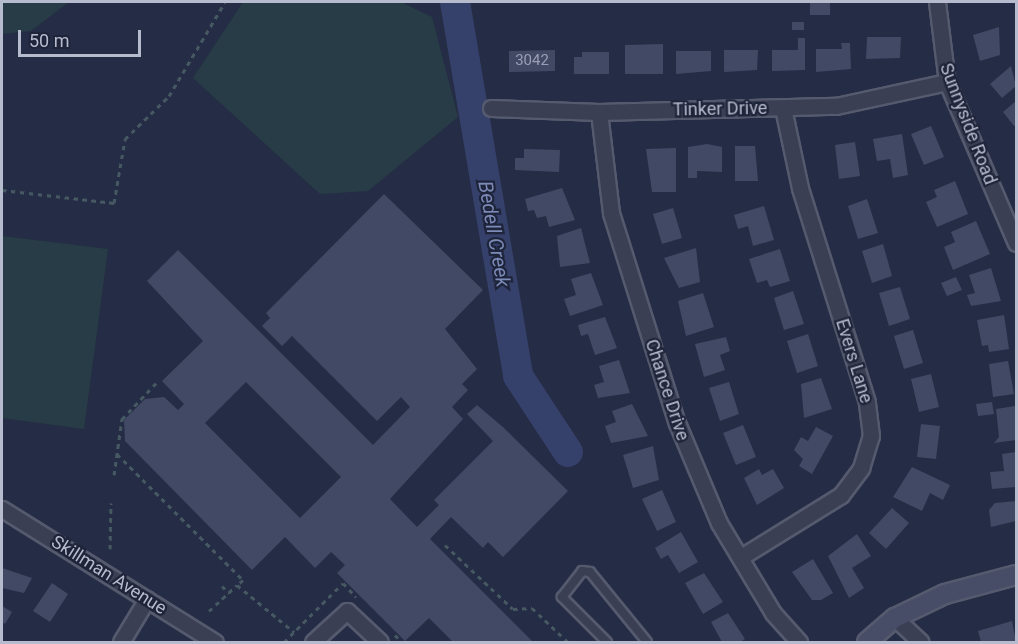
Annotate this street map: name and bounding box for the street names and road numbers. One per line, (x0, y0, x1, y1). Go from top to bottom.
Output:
street label: Sunnyside Road (935, 60, 1001, 188)
street label: Tinker Drive (673, 97, 767, 121)
street label: Evers Lane (831, 316, 877, 406)
street label: Chance Drive (640, 337, 694, 443)
street label: Skillman Avenue (47, 531, 171, 619)

